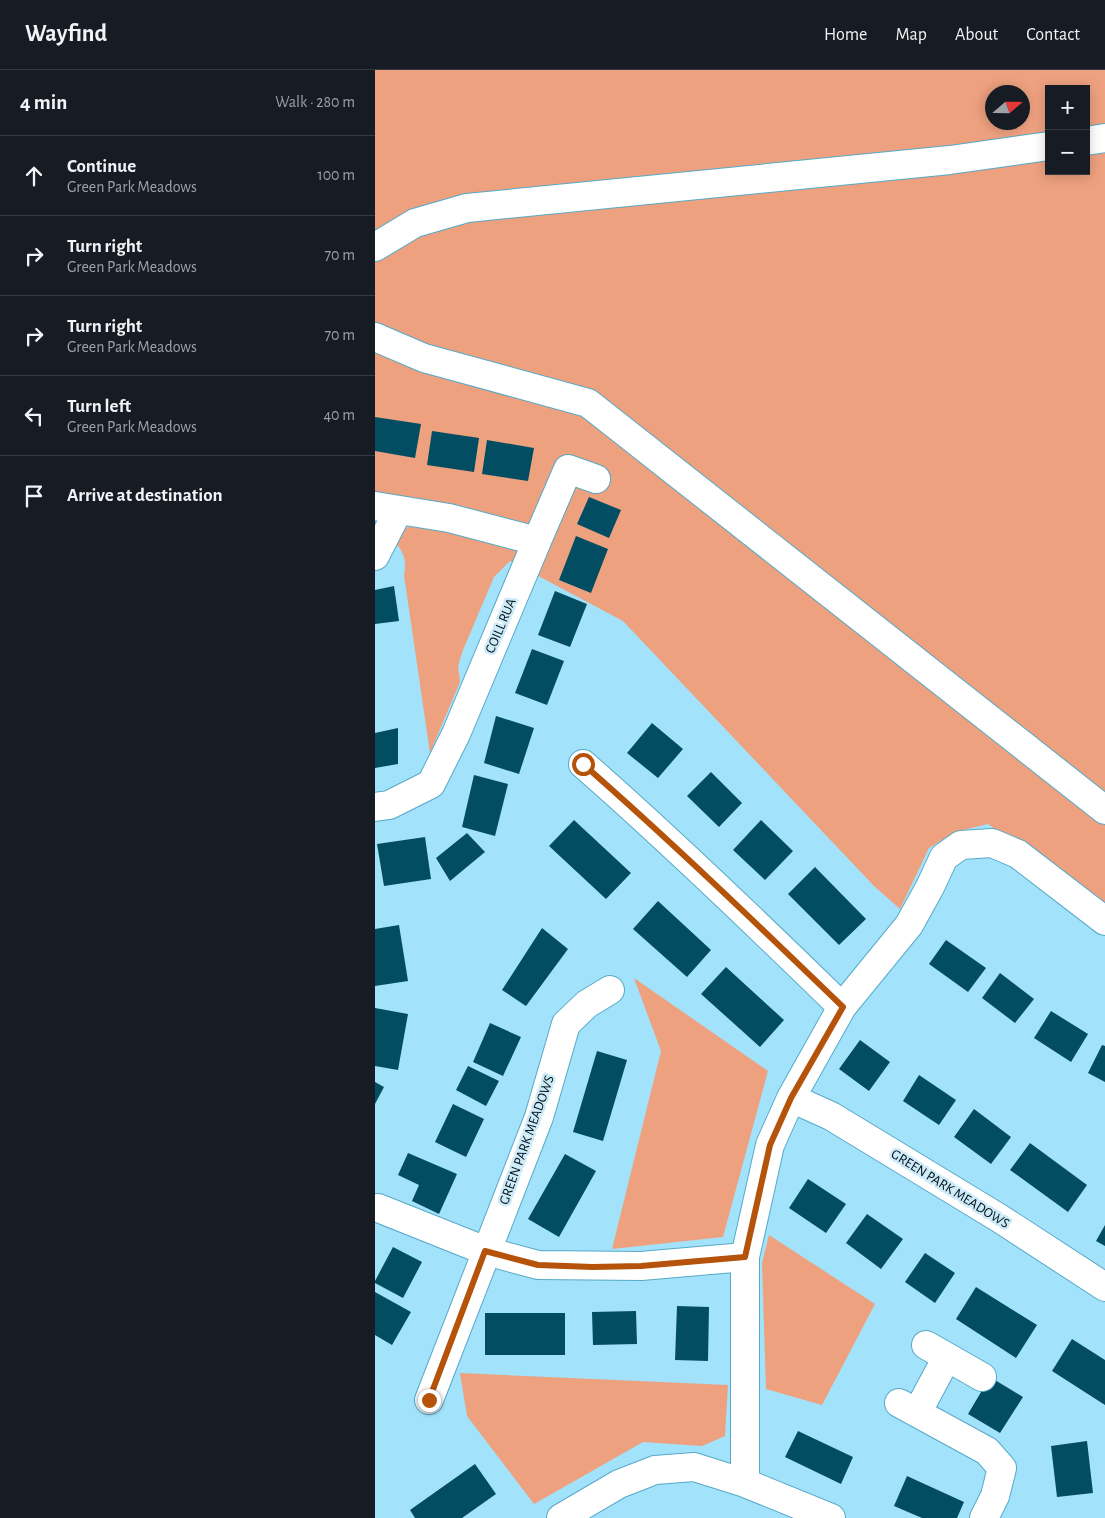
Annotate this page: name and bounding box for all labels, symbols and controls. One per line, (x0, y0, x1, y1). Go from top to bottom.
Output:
text: Wayfind (25, 22, 107, 46)
text: Home (824, 26, 867, 44)
text: Map (895, 26, 927, 44)
text: About (955, 26, 998, 44)
text: Contact (1026, 26, 1080, 44)
north arrow (985, 85, 1030, 130)
map controls (1045, 85, 1090, 175)
button: + (1045, 85, 1090, 130)
text: 4 min (20, 92, 67, 113)
text: Walk · 280 m (275, 94, 355, 110)
button: − (1045, 130, 1090, 175)
text: Continue (67, 157, 136, 176)
icon: ahead (20, 162, 48, 190)
text: 100 m (317, 167, 355, 183)
text: Green Park Meadows (67, 179, 197, 195)
text: Turn right (67, 237, 142, 256)
icon: right (20, 242, 48, 270)
text: 70 m (324, 247, 355, 263)
text: Green Park Meadows (67, 259, 197, 275)
text: Turn right (67, 317, 142, 336)
icon: right (20, 322, 48, 350)
text: 70 m (324, 327, 355, 343)
text: Green Park Meadows (67, 339, 197, 355)
text: Turn left (67, 397, 131, 416)
icon: left (20, 402, 48, 430)
text: 40 m (323, 407, 355, 423)
text: Green Park Meadows (67, 419, 197, 435)
icon: arrive (20, 482, 48, 510)
text: Arrive at destination (67, 486, 223, 505)
street label: COILL RUA (483, 597, 519, 655)
route start (572, 753, 595, 776)
street label: GREEN PARK MEADOWS (497, 1073, 557, 1207)
street label: GREEN PARK MEADOWS (888, 1147, 1012, 1231)
route end (418, 1389, 441, 1412)

